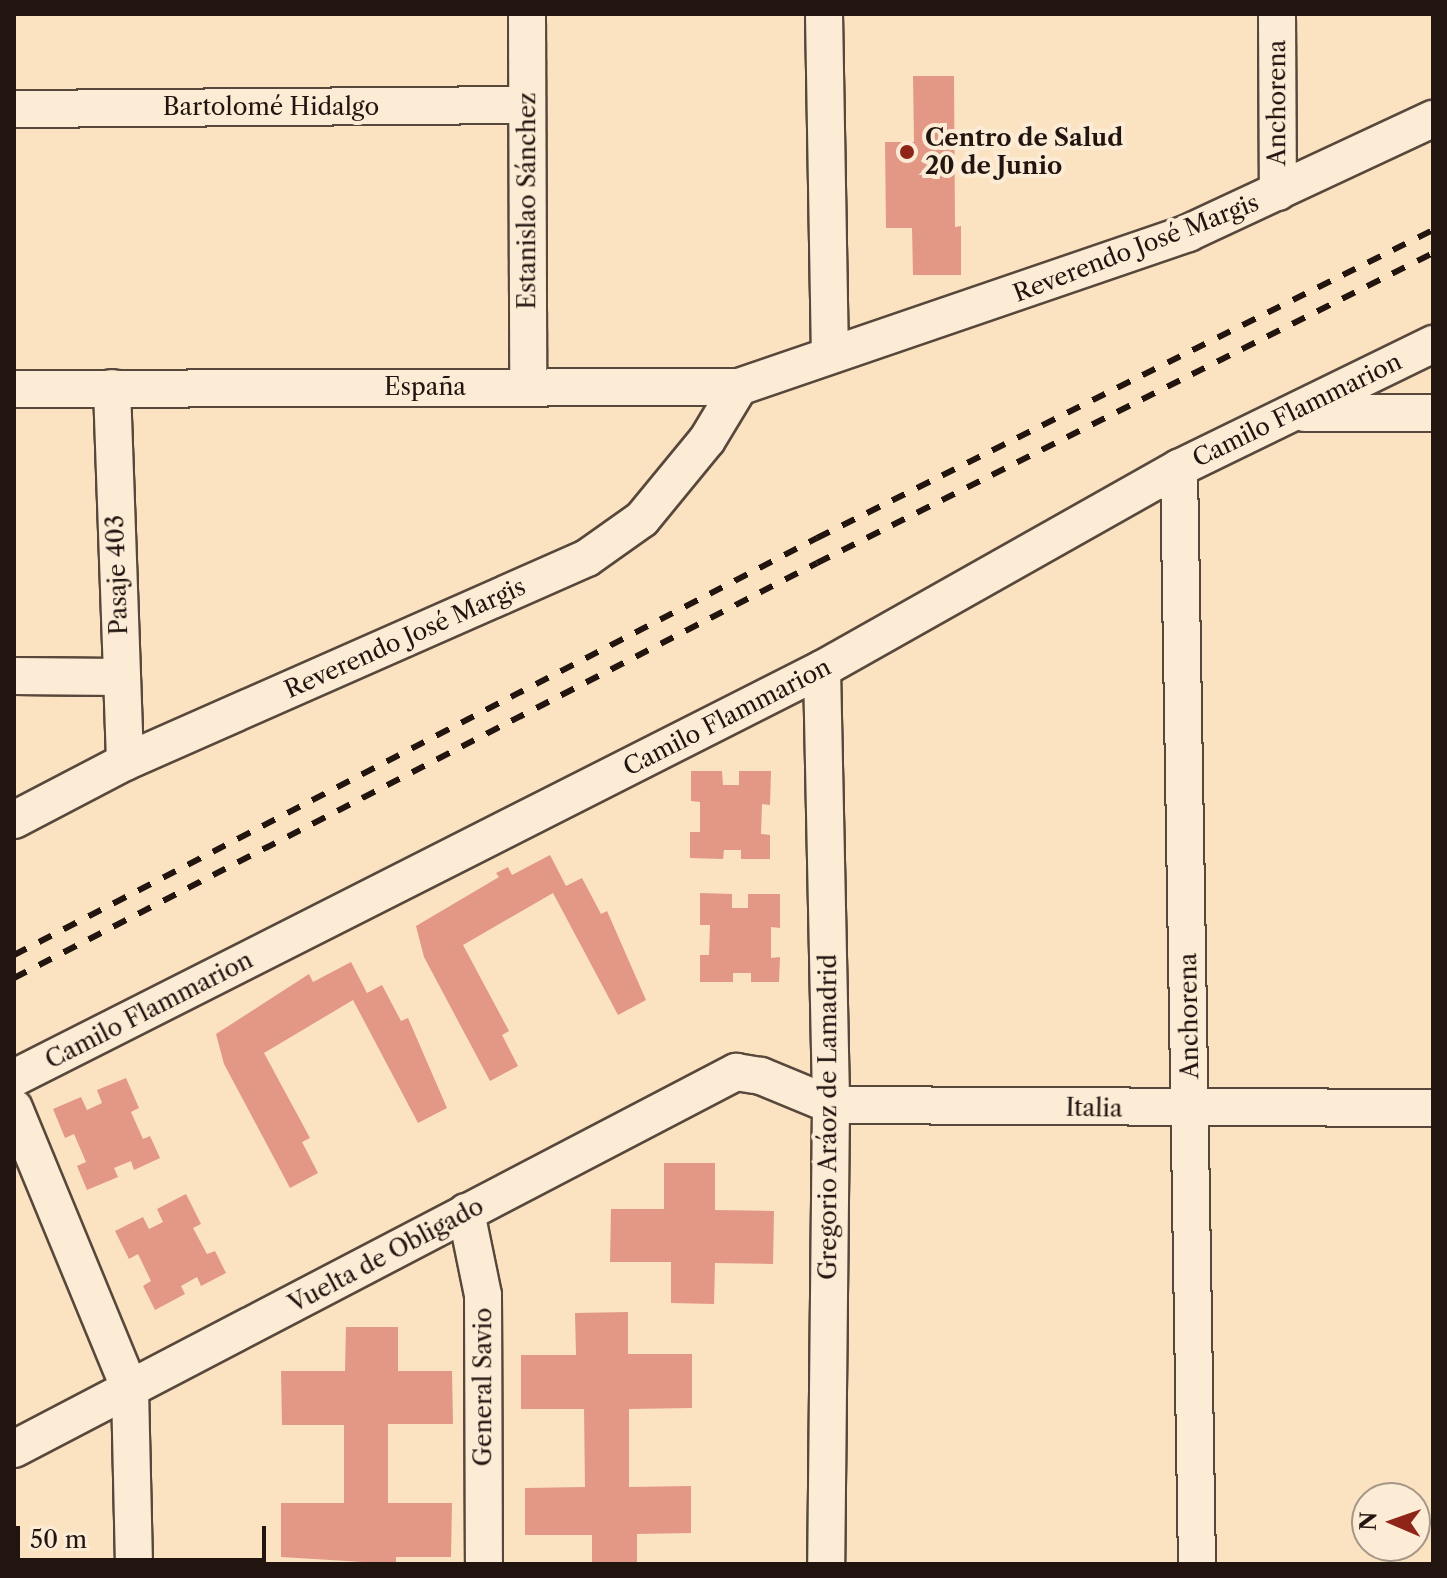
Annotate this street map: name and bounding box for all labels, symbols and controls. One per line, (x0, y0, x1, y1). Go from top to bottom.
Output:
street label: Anchorena (1263, 40, 1291, 166)
street label: Estanislao Sánchez (513, 92, 541, 310)
street label: Bartolomé Hidalgo (163, 93, 379, 121)
place label: Centro de Salud 20 de Junio (925, 124, 1123, 180)
marker: Centro de Salud 20 de Junio (896, 141, 918, 163)
street label: Reverendo José Margis (1009, 188, 1263, 308)
street label: Camilo Flammarion (1188, 347, 1406, 473)
street label: España (384, 373, 466, 401)
street label: Pasaje 403 (101, 514, 133, 636)
street label: Reverendo José Margis (280, 572, 530, 704)
street label: Camilo Flammarion (618, 652, 836, 782)
street label: Camilo Flammarion (40, 945, 258, 1075)
street label: Anchorena (1174, 953, 1204, 1079)
street label: Gregorio Aráoz de Lamadrid (814, 954, 842, 1280)
street label: Italia (1065, 1093, 1123, 1123)
street label: Vuelta de Obligado (284, 1191, 488, 1319)
street label: General Savio (469, 1308, 497, 1466)
north arrow (1351, 1482, 1431, 1562)
scale bar (20, 1510, 270, 1560)
text: N (1355, 1511, 1382, 1531)
text: 50 m (30, 1525, 87, 1554)

